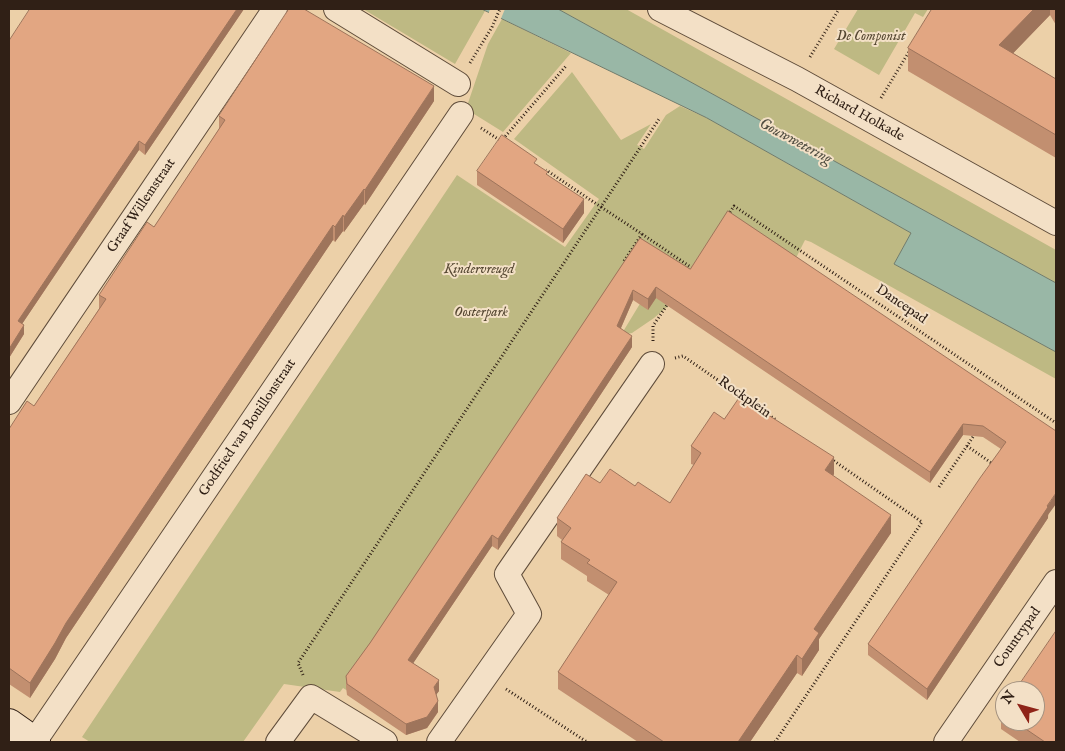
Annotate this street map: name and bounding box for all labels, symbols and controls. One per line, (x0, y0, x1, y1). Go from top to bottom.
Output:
park label: De Componist (837, 29, 905, 45)
street label: Richard Holkade (811, 82, 907, 146)
water label: Gouwwetering (756, 115, 834, 169)
street label: Graaf Willemstraat (104, 156, 180, 256)
park label: Kindervreugd (444, 262, 514, 278)
street label: Dancepad (872, 282, 930, 328)
park label: Oosterpark (454, 305, 508, 321)
street label: Godfried van Bouillonstraat (196, 356, 300, 500)
street label: Rockplein (714, 374, 774, 422)
street label: Countrypad (991, 604, 1045, 672)
north arrow (995, 681, 1045, 731)
text: N (998, 687, 1020, 708)

